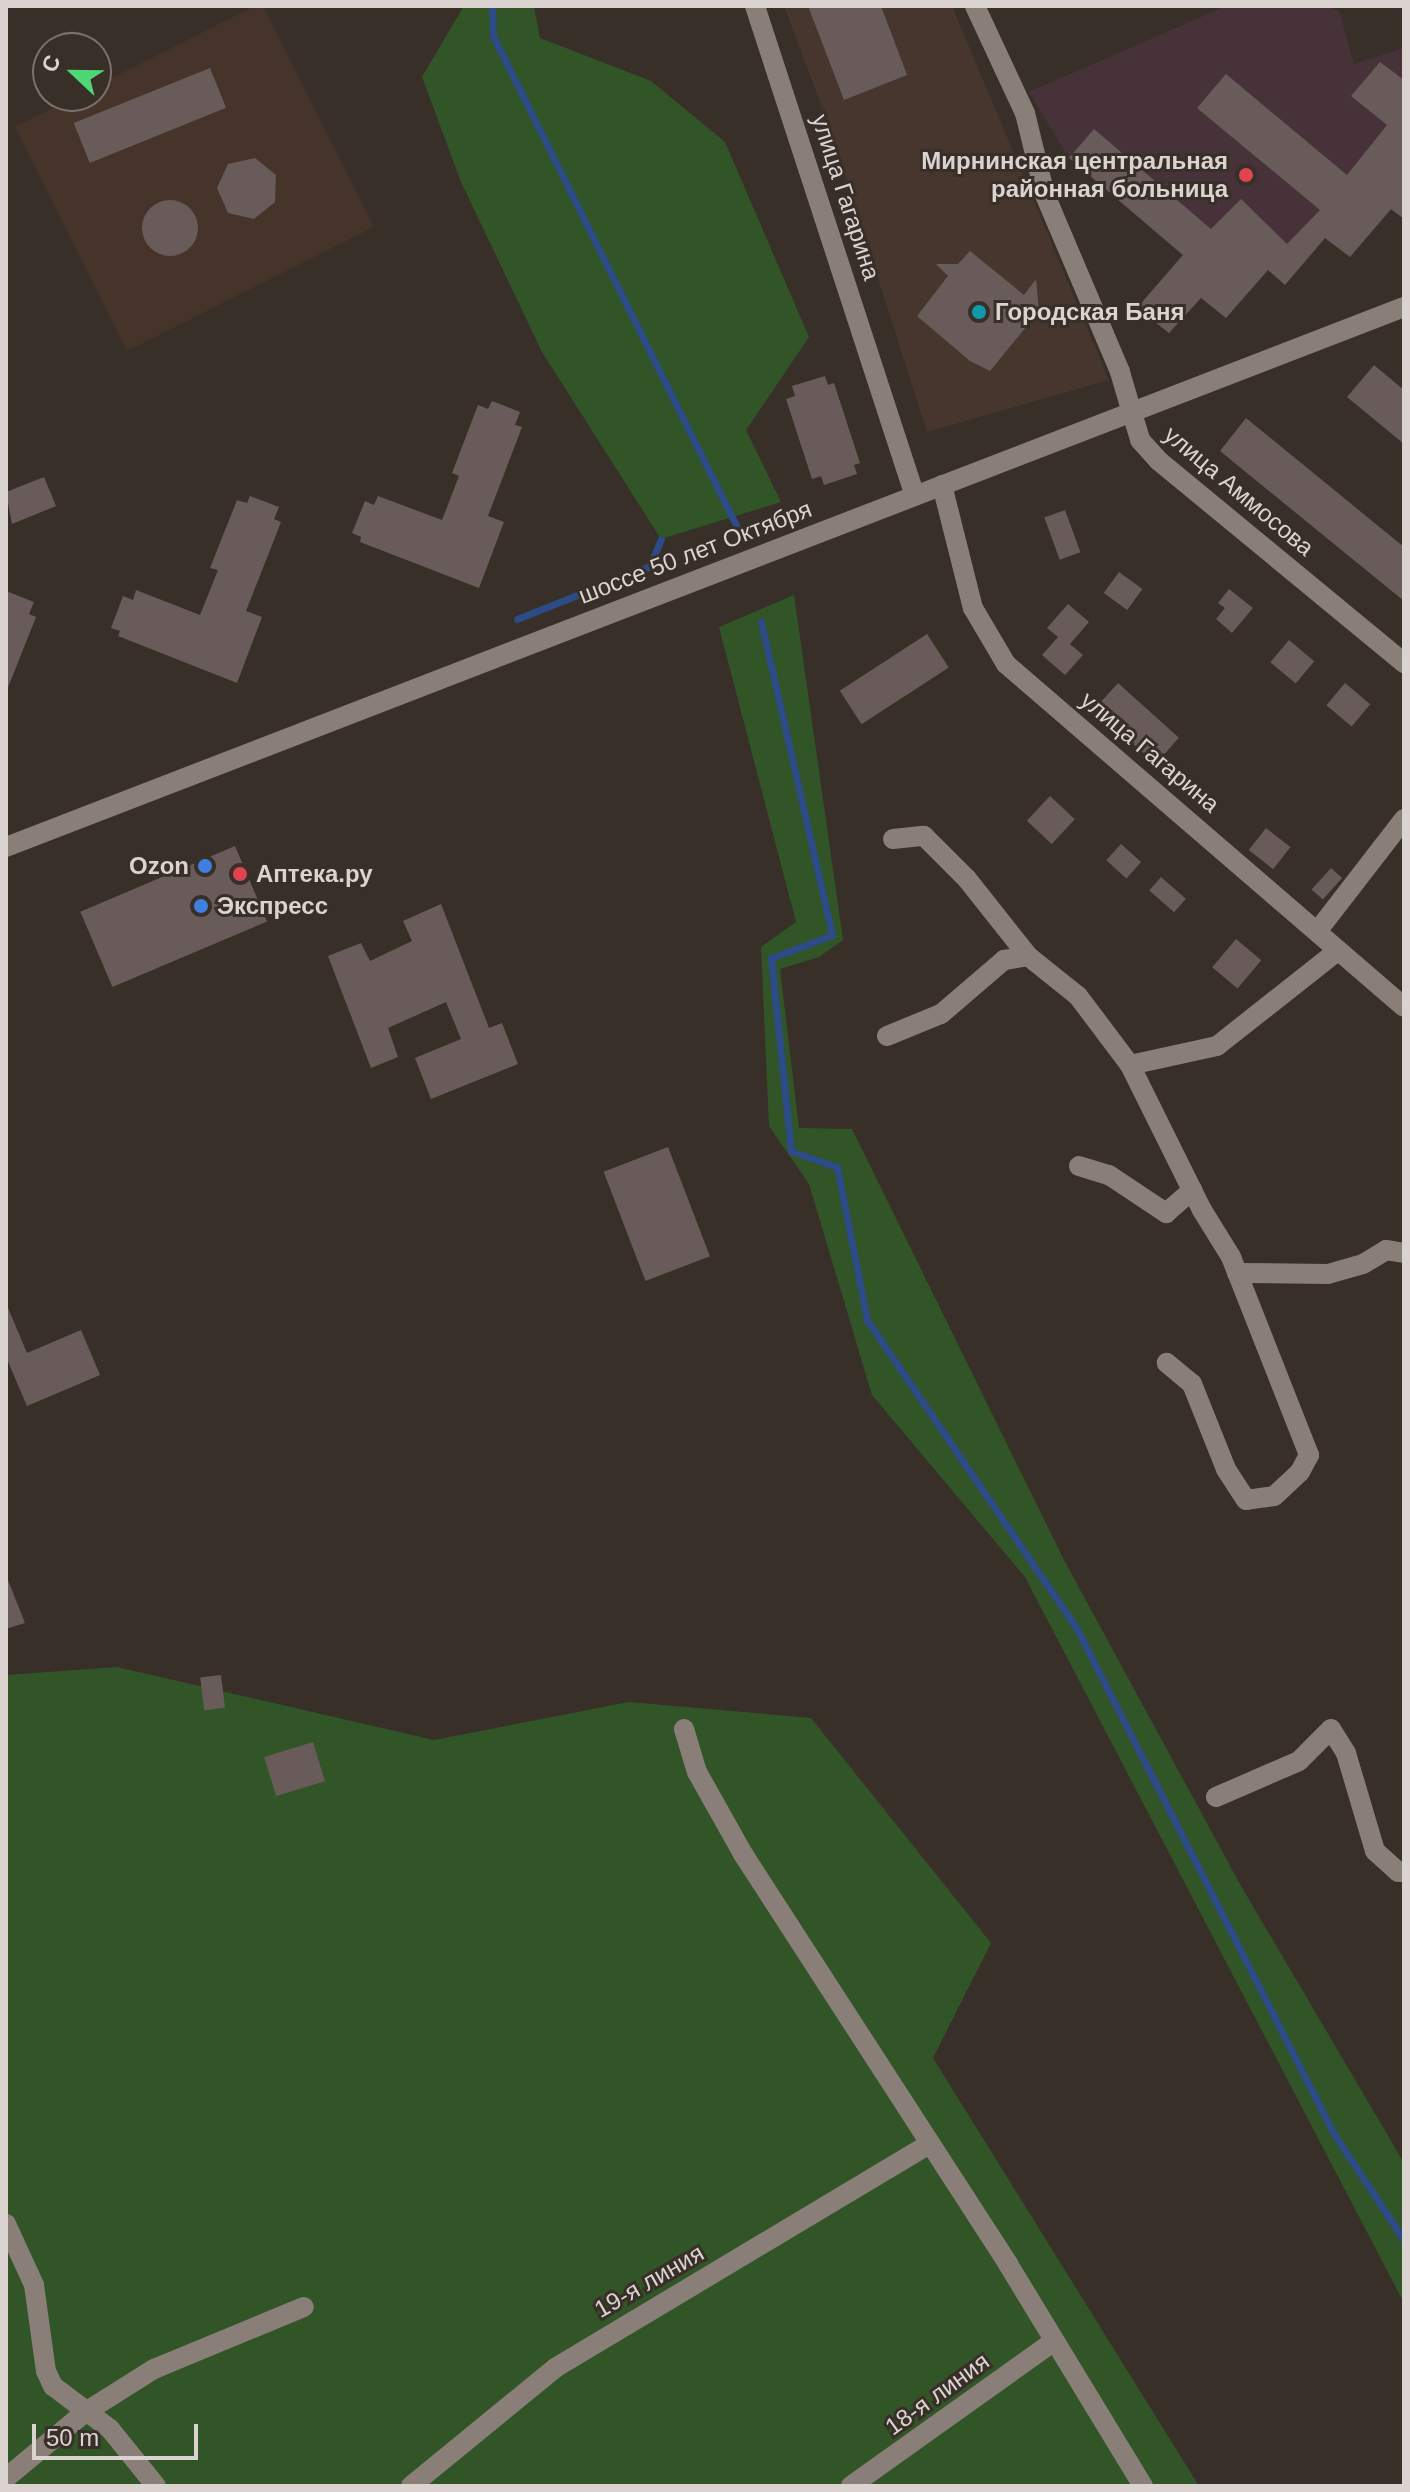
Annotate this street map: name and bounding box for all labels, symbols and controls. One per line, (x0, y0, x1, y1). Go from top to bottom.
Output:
north arrow (32, 32, 112, 112)
text: С (37, 52, 66, 76)
street label: улица Гагарина (806, 110, 886, 284)
place label: Мирнинская центральная районная больница (921, 147, 1228, 203)
marker: Мирнинская центральная районная больница (1235, 164, 1257, 186)
place label: Городская Баня (995, 298, 1184, 326)
marker: Городская Баня (970, 303, 988, 321)
street label: улица Аммосова (1158, 420, 1320, 562)
street label: шоссе 50 лет Октября (574, 494, 816, 610)
street label: улица Гагарина (1075, 686, 1225, 818)
place label: Ozon (129, 852, 189, 880)
marker: Ozon (196, 857, 214, 875)
place label: Аптека.ру (256, 860, 373, 888)
marker: Аптека.ру (231, 865, 249, 883)
place label: Экспресс (217, 892, 328, 920)
marker: Экспресс (192, 897, 210, 915)
street label: 19-я линия (589, 2238, 709, 2324)
street label: 18-я линия (879, 2347, 995, 2441)
scale bar (36, 2408, 202, 2458)
text: 50 m (46, 2424, 99, 2451)

